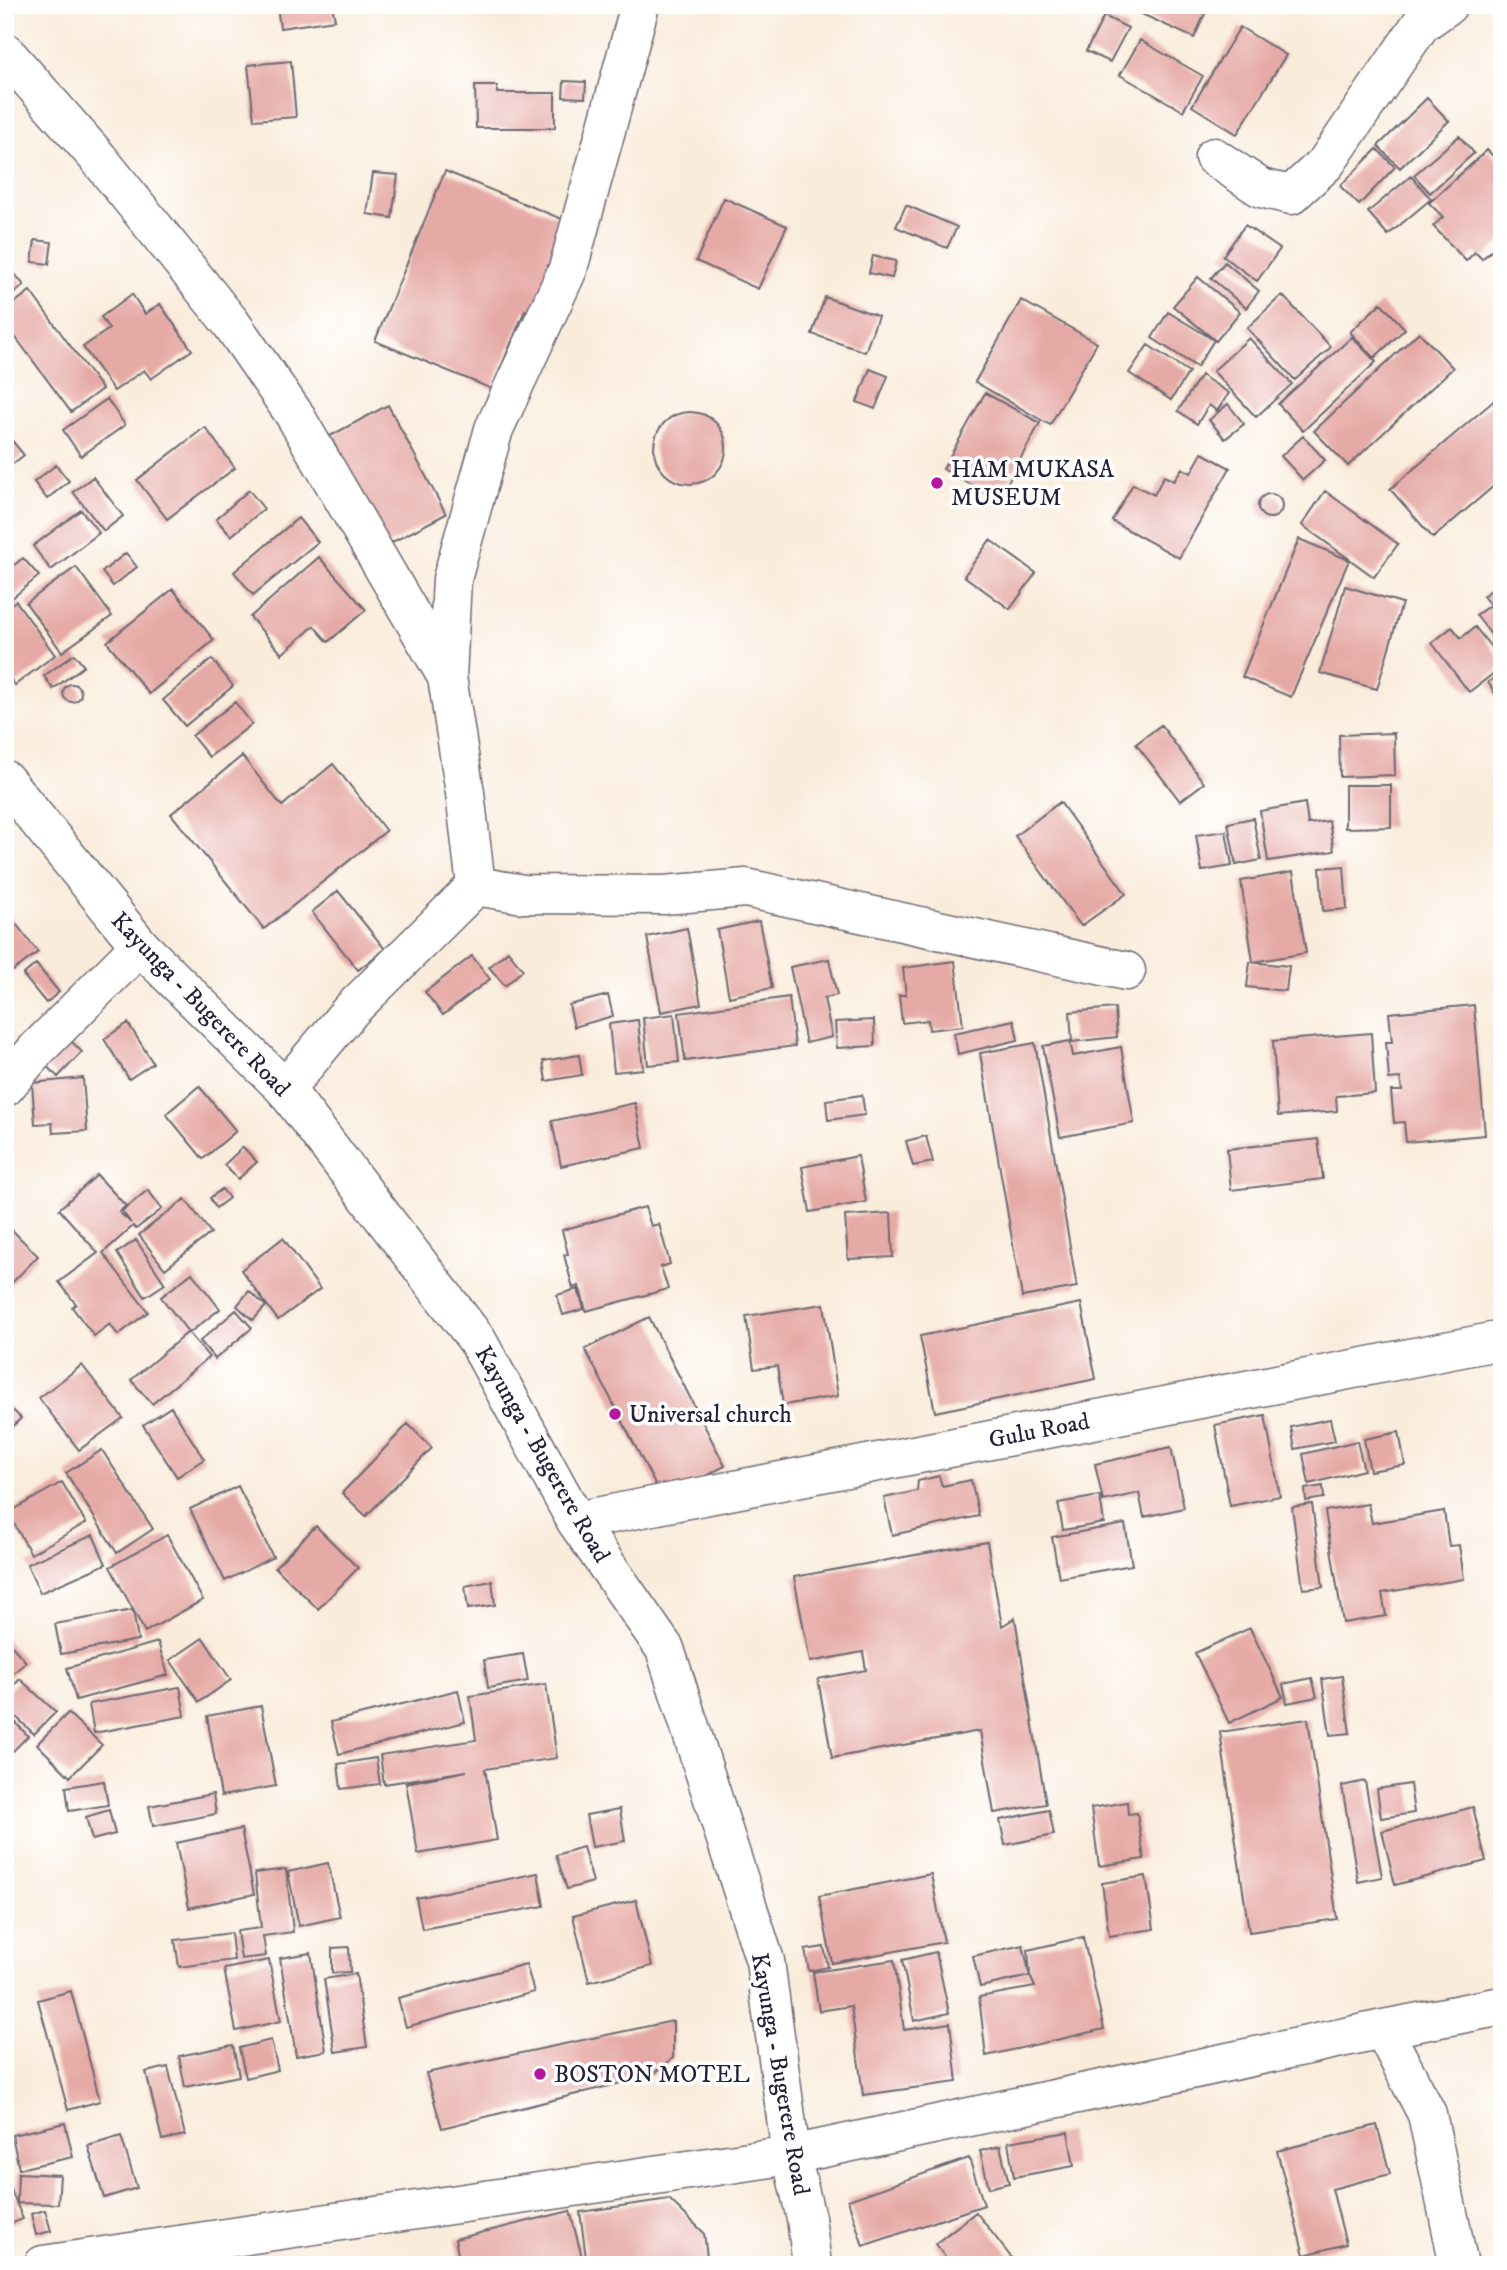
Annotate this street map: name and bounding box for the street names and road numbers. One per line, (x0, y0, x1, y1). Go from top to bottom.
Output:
street label: Kayunga - Bugerere Road (104, 906, 296, 1103)
street label: Kayunga - Bugerere Road (468, 1341, 616, 1568)
street label: Gulu Road (986, 1407, 1092, 1455)
street label: Kayunga - Bugerere Road (744, 1951, 816, 2198)

